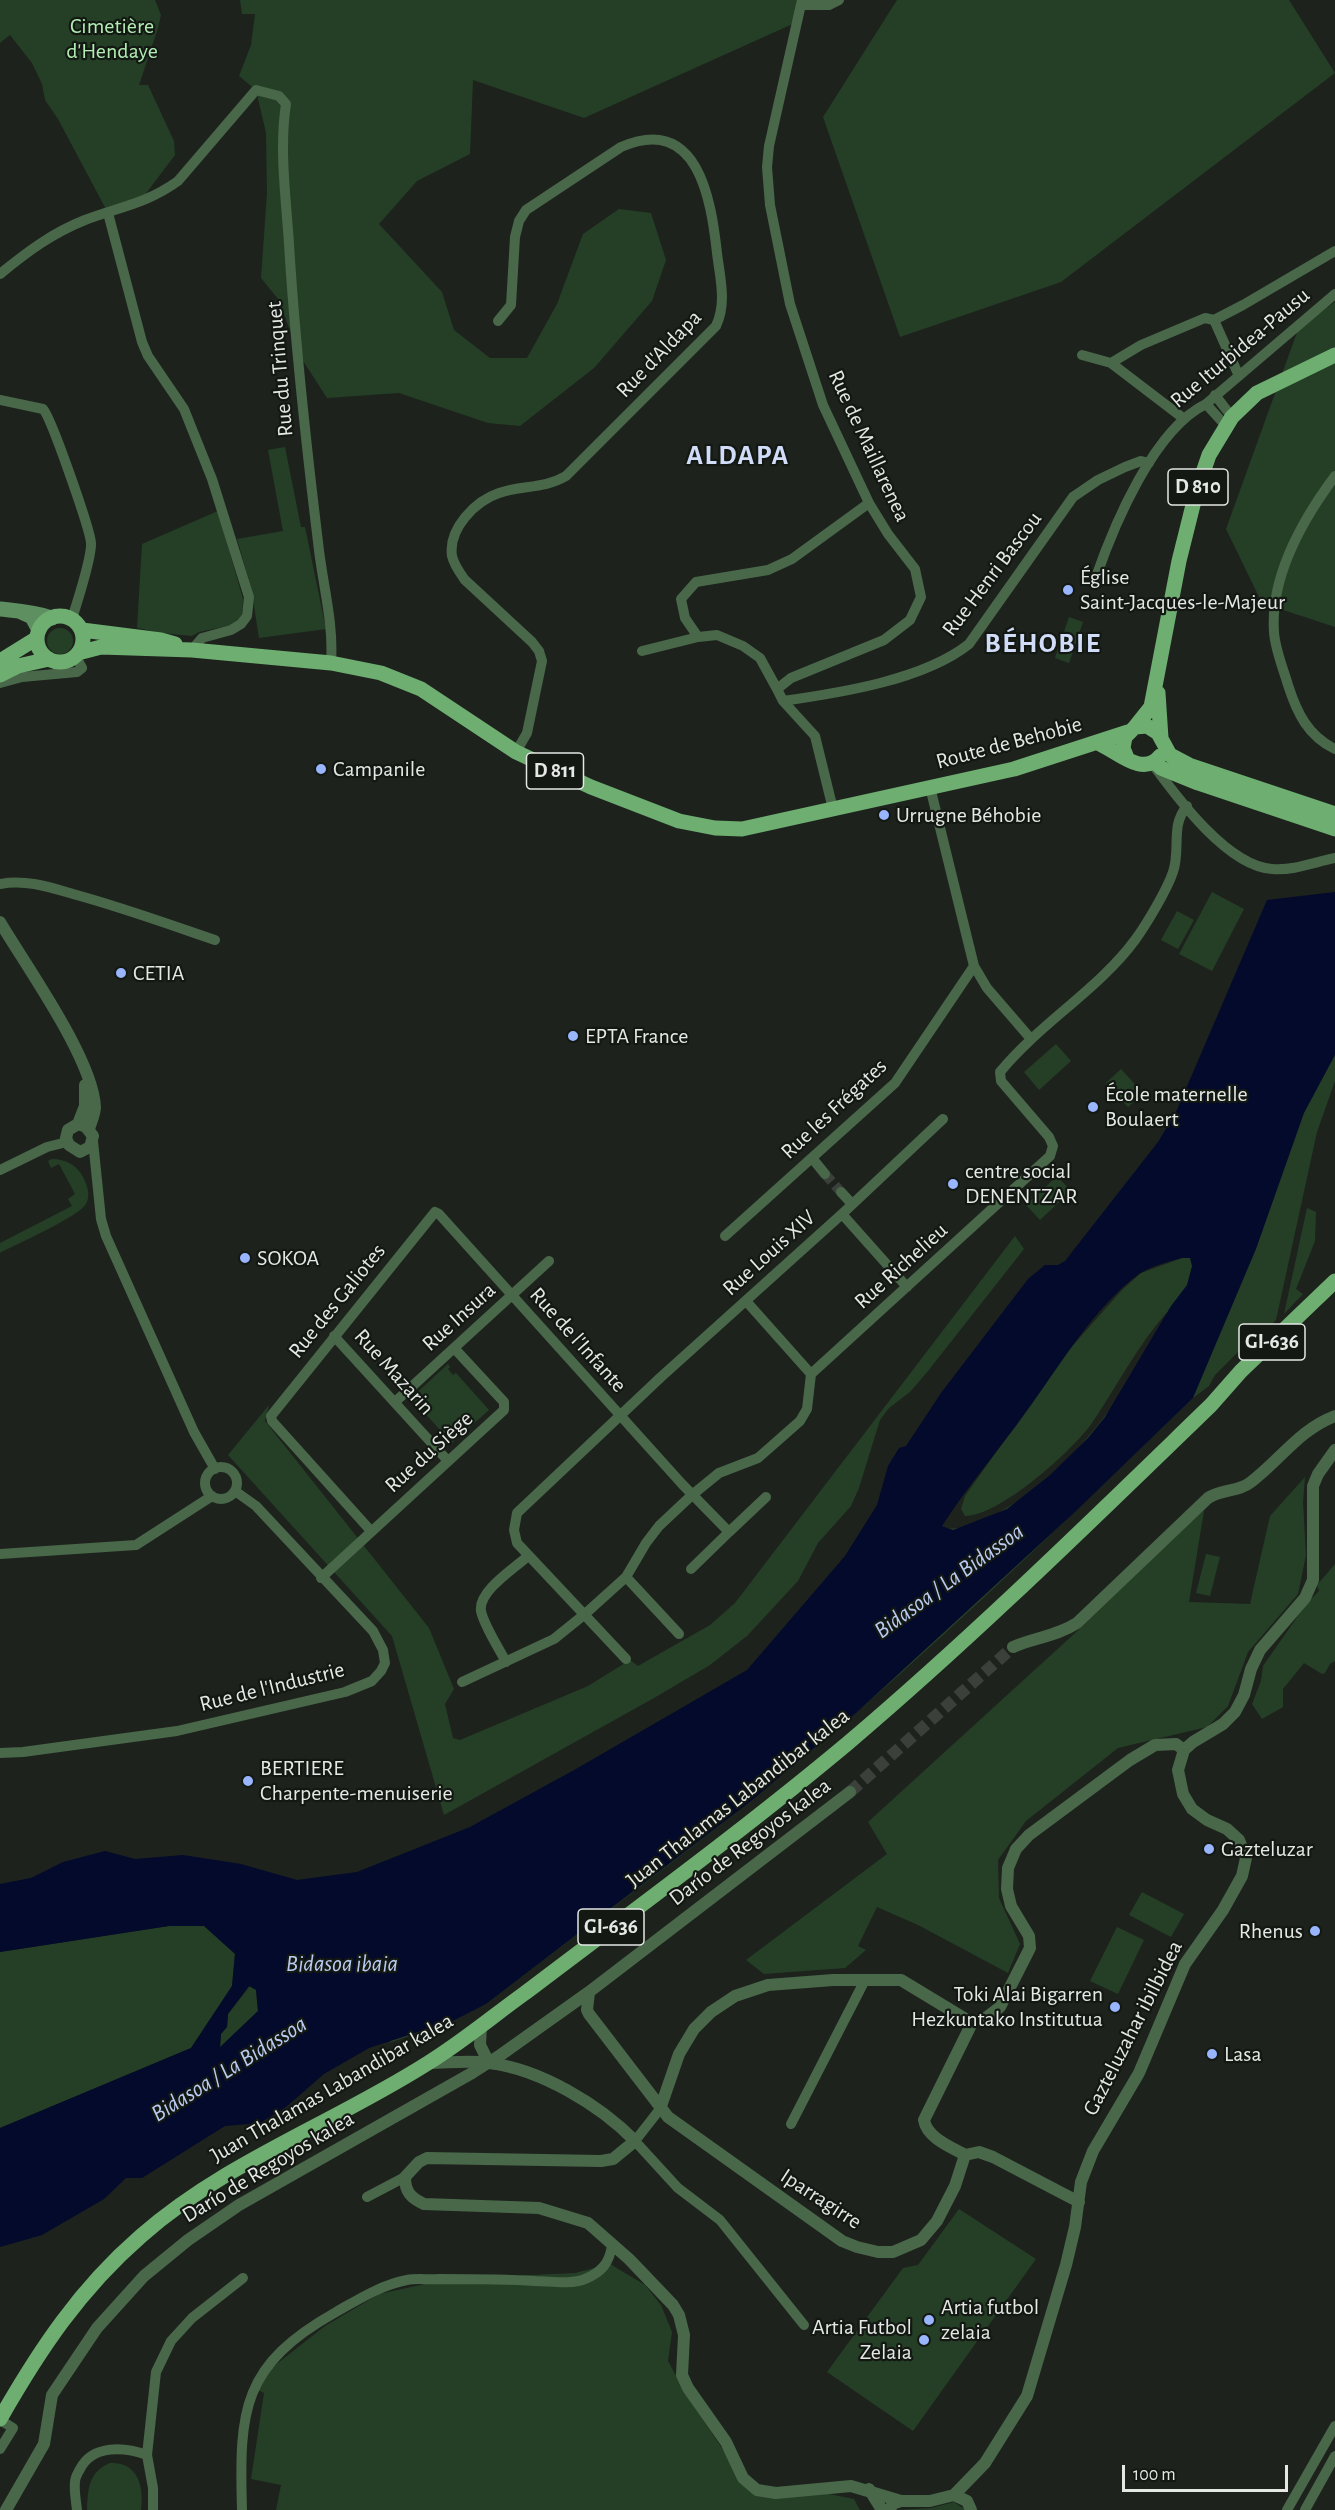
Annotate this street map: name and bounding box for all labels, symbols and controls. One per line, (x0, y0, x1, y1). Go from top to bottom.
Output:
park label: Cimetière d'Hendaye (66, 13, 158, 64)
street label: Rue Iturbidea-Pausu (1165, 282, 1315, 414)
street label: Rue du Trinquet (261, 300, 299, 438)
street label: Rue d'Aldapa (611, 305, 707, 403)
street label: Rue de Maillarenea (822, 366, 916, 526)
district label: ALDAPA (686, 439, 790, 473)
road number: D 810 (1168, 469, 1228, 505)
street label: Rue Henri Bascou (937, 506, 1047, 642)
place label: Église Saint-Jacques-le-Majeur (1080, 564, 1285, 616)
marker: Église Saint-Jacques-le-Majeur (1061, 583, 1075, 597)
district label: BÉHOBIE (985, 627, 1101, 661)
street label: Route de Behobie (933, 711, 1085, 775)
road number: D 811 (526, 753, 584, 789)
place label: Campanile (333, 756, 425, 782)
marker: Campanile (314, 762, 328, 776)
place label: Urrugne Béhobie (896, 802, 1041, 828)
marker: Urrugne Béhobie (877, 808, 891, 822)
place label: CETIA (133, 960, 184, 986)
marker: CETIA (114, 966, 128, 980)
place label: EPTA France (585, 1023, 688, 1049)
marker: EPTA France (566, 1029, 580, 1043)
street label: Rue les Frégates (775, 1053, 893, 1165)
place label: École maternelle Boulaert (1105, 1081, 1248, 1132)
marker: École maternelle Boulaert (1086, 1100, 1100, 1114)
place label: centre social DENENTZAR (965, 1158, 1077, 1210)
marker: centre social DENENTZAR (946, 1177, 960, 1191)
street label: Rue Louis XIV (717, 1204, 821, 1302)
street label: Rue Richelieu (849, 1217, 953, 1315)
street label: Rue des Galiotes (283, 1238, 391, 1364)
place label: SOKOA (257, 1245, 319, 1271)
marker: SOKOA (238, 1251, 252, 1265)
street label: Rue Insura (417, 1277, 501, 1357)
street label: Rue de l'Infante (524, 1282, 632, 1398)
street label: Rue Mazarin (348, 1323, 440, 1421)
road number: GI-636 (1239, 1324, 1305, 1360)
street label: Rue du Siège (379, 1406, 479, 1498)
water label: Bidasoa / La Bidassoa (868, 1517, 1030, 1645)
street label: Rue de l'Industrie (197, 1656, 347, 1718)
street label: Juan Thalamas Labandibar kalea (621, 1703, 855, 1893)
place label: BERTIERE Charpente-menuiserie (260, 1755, 453, 1807)
street label: Darío de Regoyos kalea (664, 1773, 836, 1911)
marker: BERTIERE Charpente-menuiserie (241, 1774, 255, 1788)
place label: Gazteluzar (1221, 1836, 1313, 1862)
marker: Gazteluzar (1202, 1842, 1216, 1856)
road number: GI-636 (578, 1909, 644, 1945)
place label: Rhenus (1239, 1918, 1303, 1944)
marker: Rhenus (1308, 1924, 1322, 1938)
street label: Gazteluzahar ibilbidea (1077, 1936, 1189, 2120)
water label: Bidasoa ibaia (286, 1950, 398, 1978)
place label: Toki Alai Bigarren Hezkuntako Institutua (911, 1981, 1103, 2032)
marker: Toki Alai Bigarren Hezkuntako Institutua (1108, 2000, 1122, 2014)
street label: Juan Thalamas Labandibar kalea (206, 2008, 458, 2168)
water label: Bidasoa / La Bidassoa (146, 2010, 312, 2128)
place label: Lasa (1224, 2041, 1262, 2067)
marker: Lasa (1205, 2047, 1219, 2061)
street label: Darío de Regoyos kalea (177, 2105, 359, 2229)
street label: Iparragirre (775, 2163, 867, 2235)
place label: Artia futbol zelaia (941, 2294, 1039, 2346)
marker: Artia futbol zelaia (922, 2313, 936, 2327)
place label: Artia Futbol Zelaia (812, 2314, 912, 2366)
marker: Artia Futbol Zelaia (917, 2333, 931, 2347)
scale bar (1125, 2453, 1292, 2491)
text: 100 m (1133, 2466, 1176, 2484)

